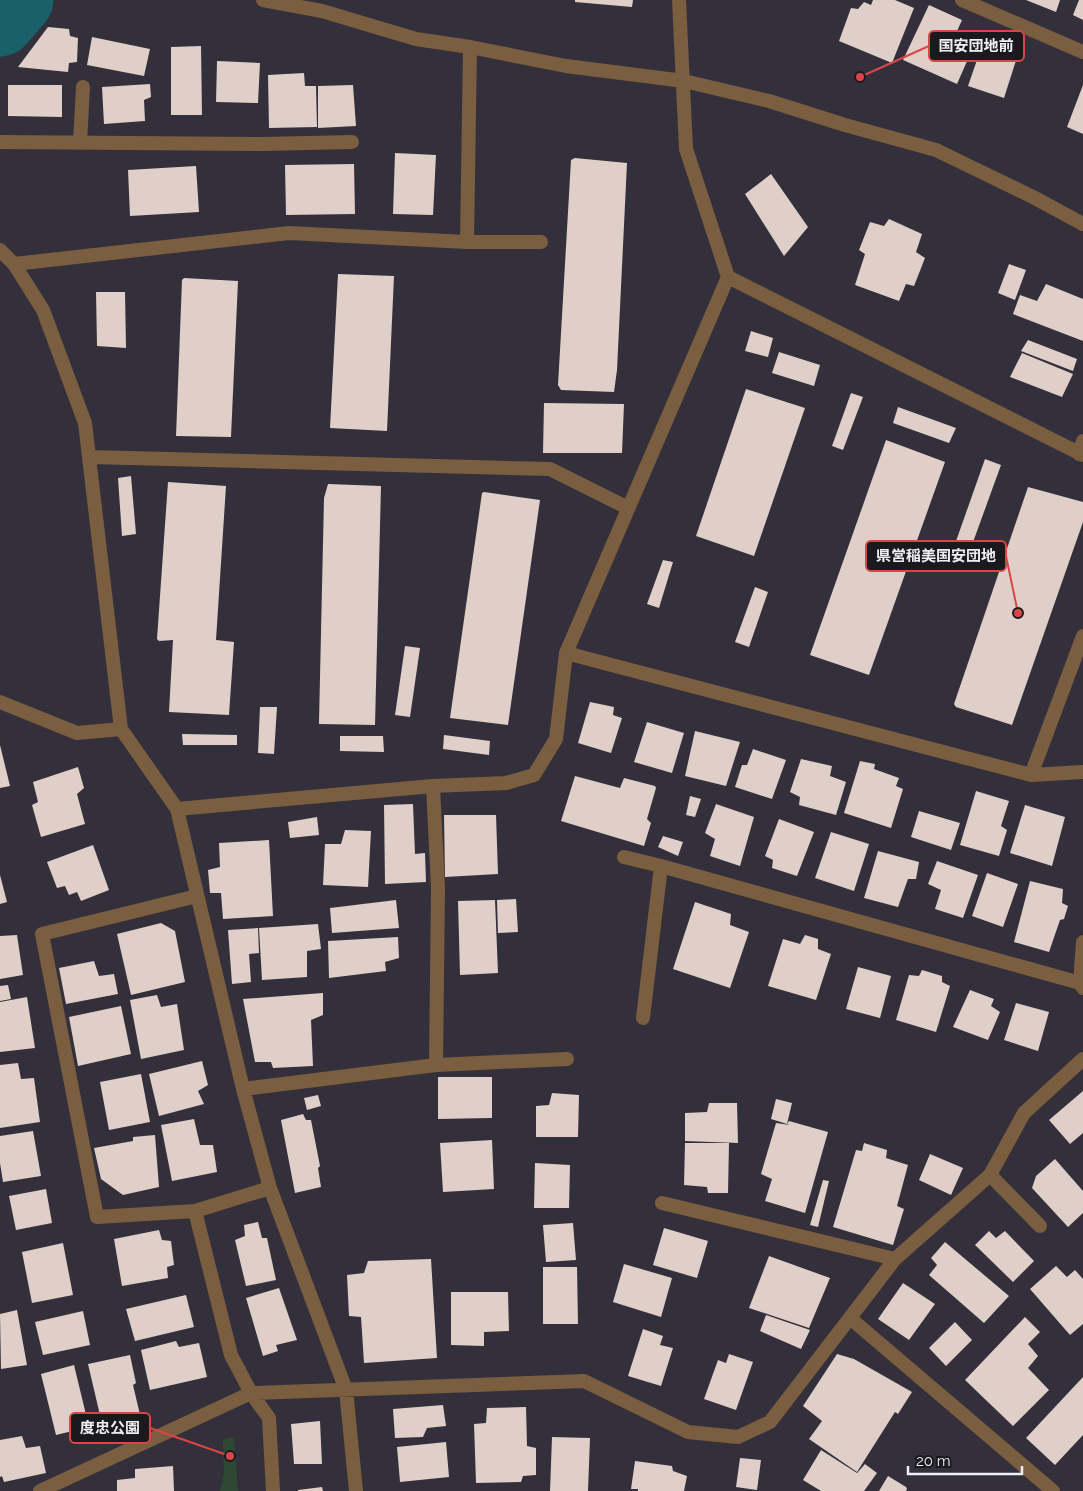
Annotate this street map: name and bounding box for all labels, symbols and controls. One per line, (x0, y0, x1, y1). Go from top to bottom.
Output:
callout: 国安団地前 (929, 31, 1024, 61)
text: 国安団地前 (938, 37, 1014, 55)
callout: 県営稲美国安団地 (866, 541, 1006, 571)
text: 県営稲美国安団地 (876, 547, 996, 565)
callout: 度忠公園 (70, 1413, 150, 1443)
text: 度忠公園 (80, 1419, 140, 1437)
scale bar (908, 1444, 1022, 1476)
text: 20 m (916, 1452, 951, 1470)

